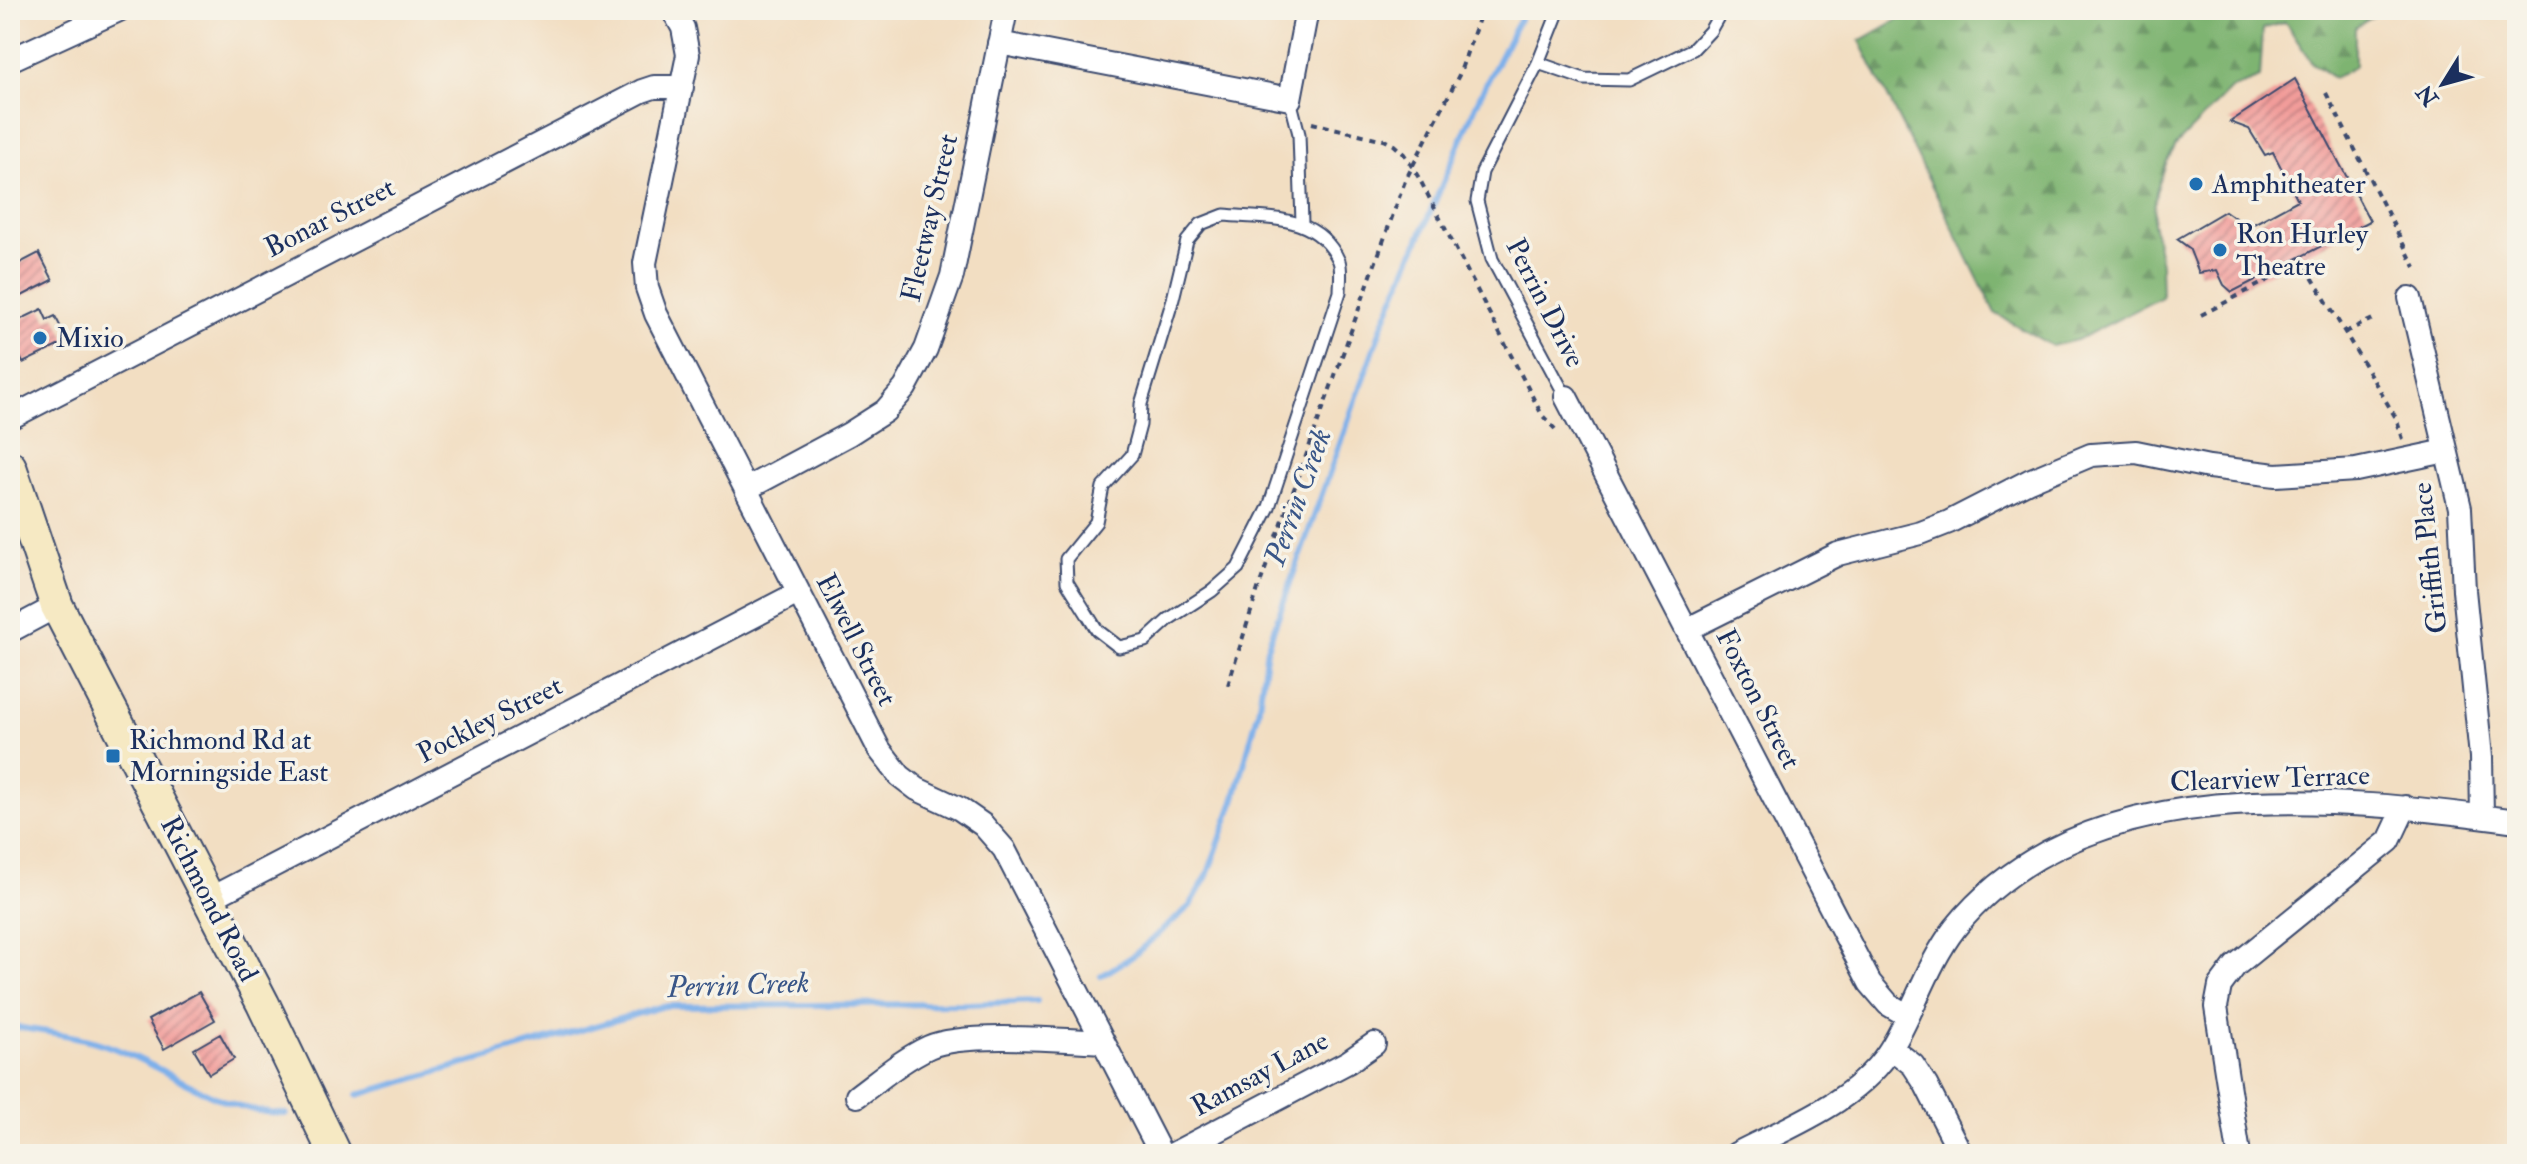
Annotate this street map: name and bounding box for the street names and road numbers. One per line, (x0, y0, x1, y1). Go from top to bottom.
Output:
street label: Fleetway Street (894, 131, 966, 305)
street label: Bonar Street (259, 170, 401, 266)
street label: Perrin Drive (1498, 233, 1593, 374)
street label: Griffith Place (2405, 480, 2455, 635)
street label: Elwell Street (808, 568, 904, 712)
street label: Foxton Street (1708, 623, 1808, 775)
street label: Pockley Street (412, 668, 568, 772)
street label: Clearview Terrace (2169, 758, 2371, 800)
street label: Richmond Road (152, 810, 266, 988)
street label: Ramsay Lane (1185, 1023, 1335, 1125)

